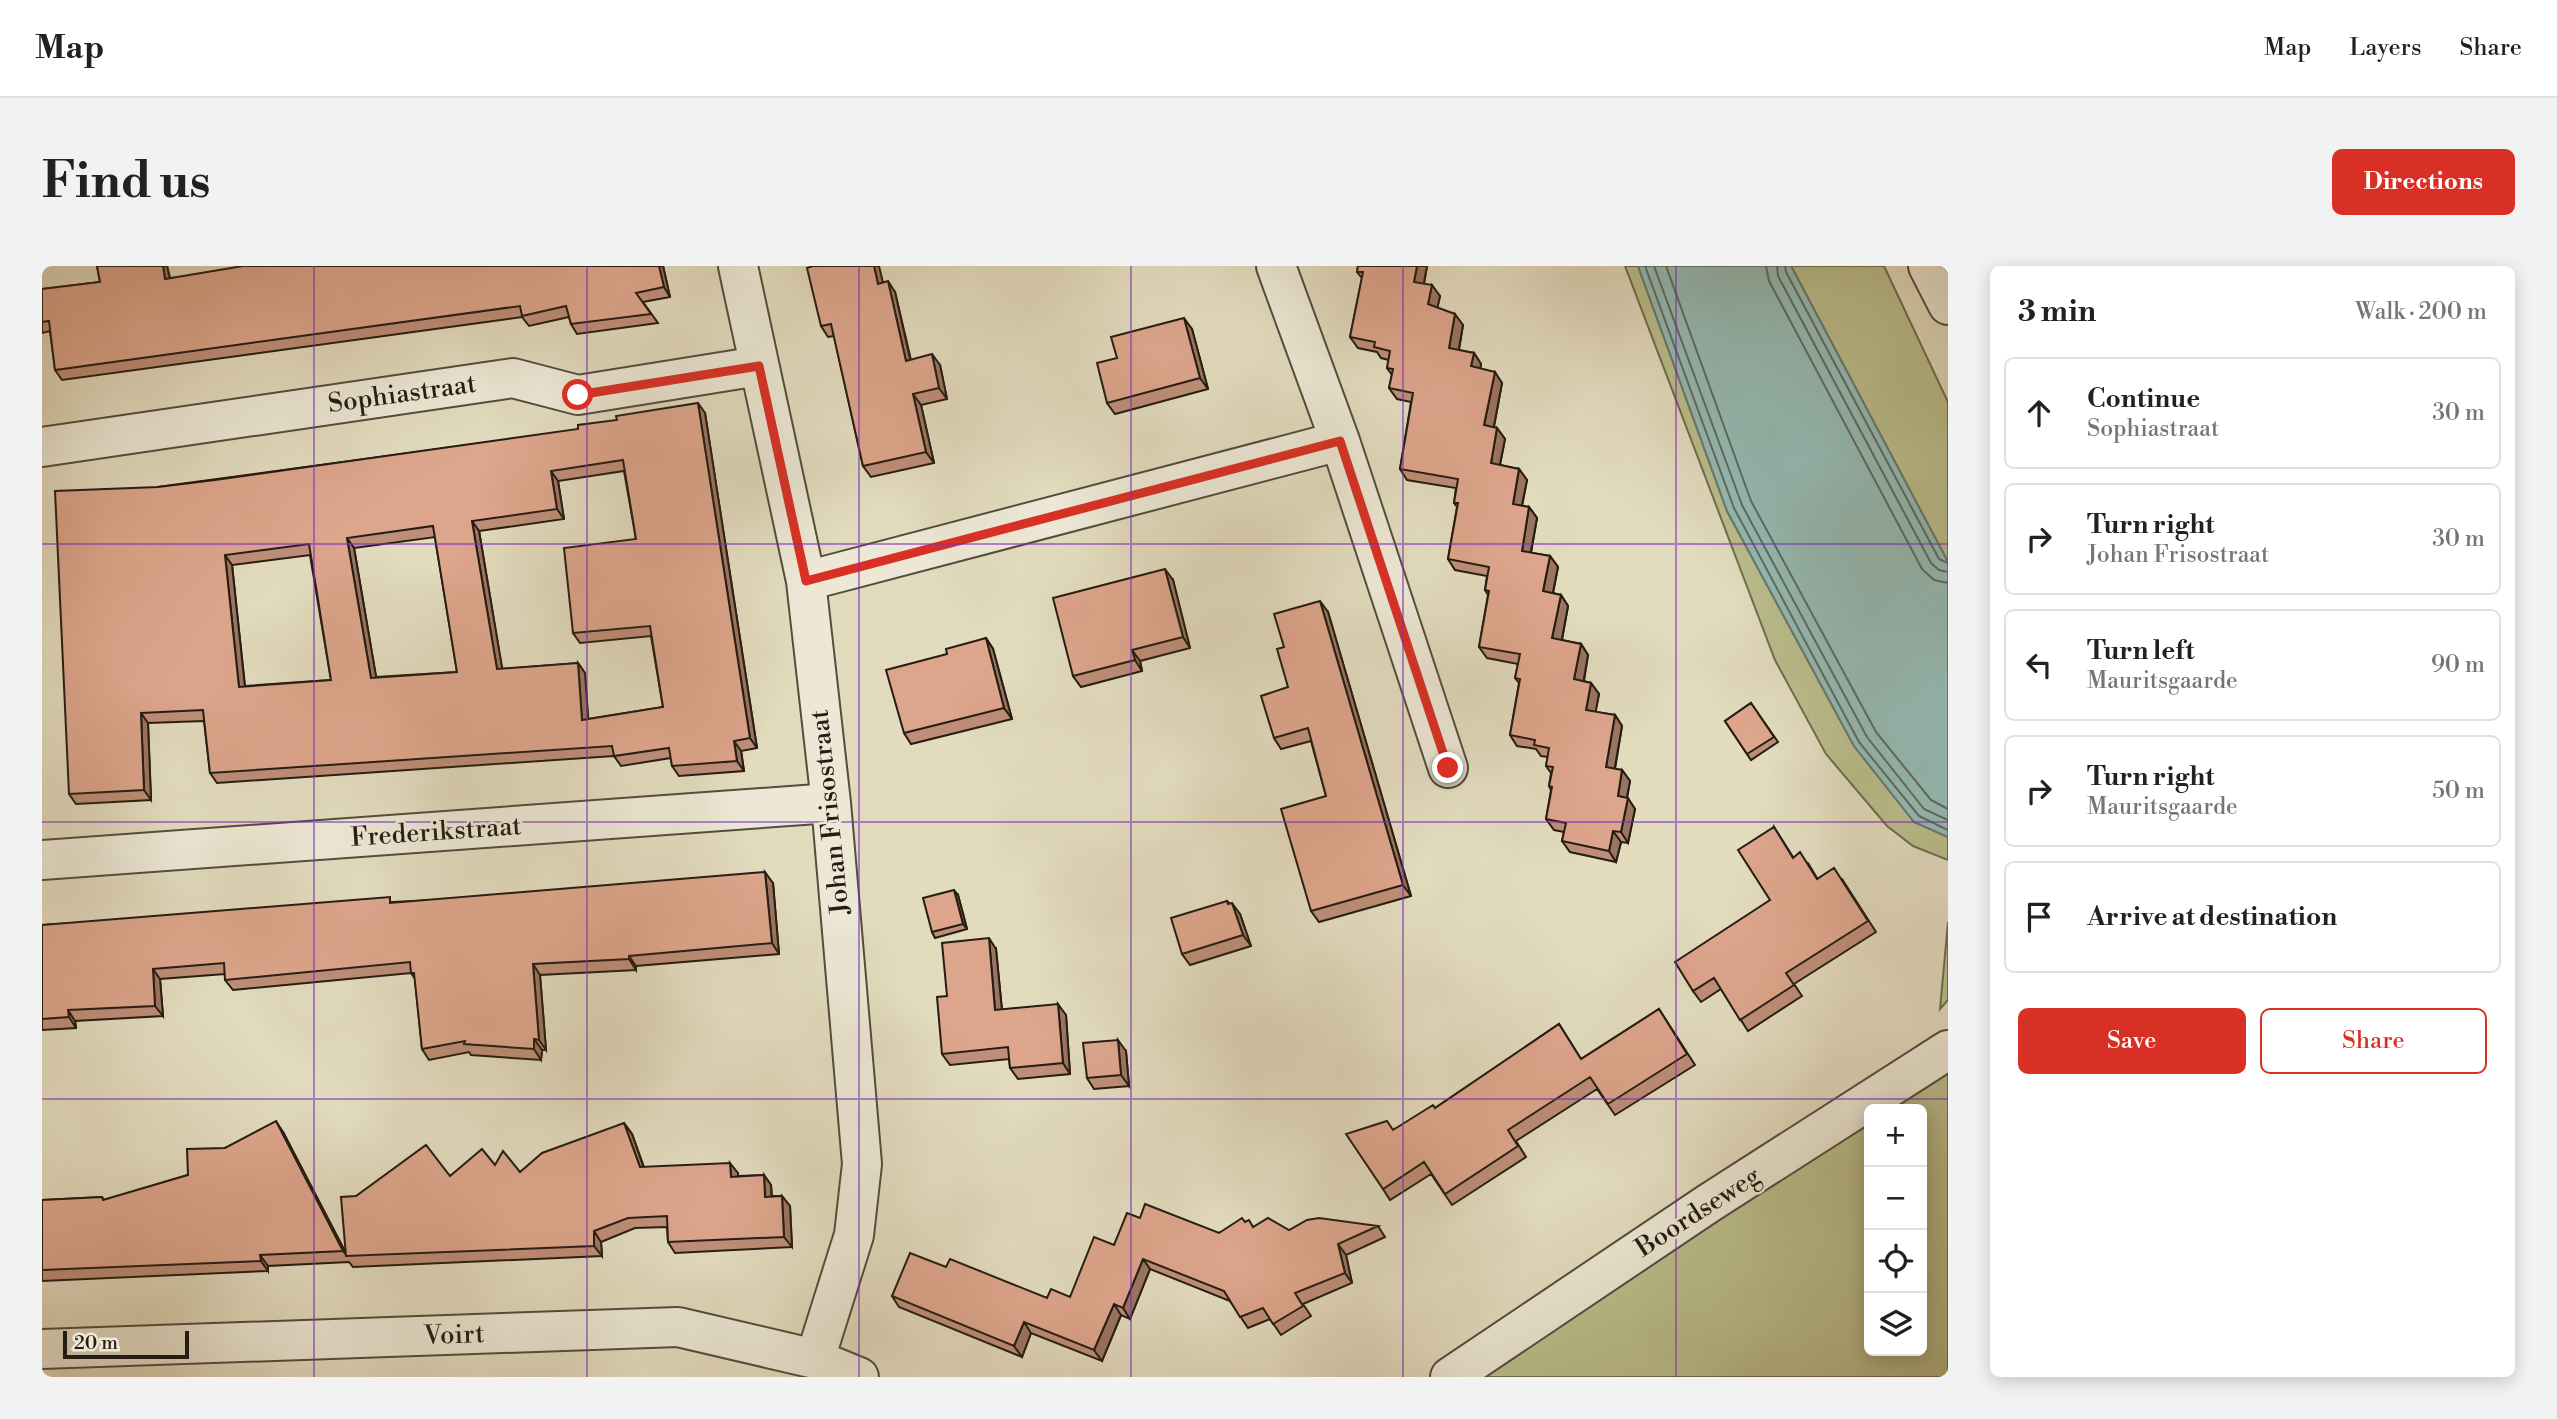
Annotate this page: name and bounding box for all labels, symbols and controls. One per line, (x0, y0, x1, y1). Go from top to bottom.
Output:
text: Map (35, 28, 104, 69)
text: Map (2264, 33, 2311, 63)
text: Layers (2349, 33, 2421, 63)
text: Share (2459, 33, 2522, 63)
button: Directions (2332, 149, 2515, 215)
text: Find us (42, 152, 211, 213)
text: 3 min (2018, 293, 2096, 331)
text: Walk · 200 m (2355, 298, 2487, 326)
street label: Sophiastraat (326, 368, 478, 420)
route start (562, 379, 593, 410)
text: Continue (2087, 383, 2200, 415)
icon: ahead (2020, 394, 2058, 432)
text: 30 m (2432, 399, 2485, 427)
text: Sophiastraat (2087, 415, 2219, 443)
text: Turn right (2087, 509, 2215, 541)
icon: right (2020, 520, 2058, 558)
text: 30 m (2432, 525, 2485, 553)
text: Johan Frisostraat (2087, 541, 2269, 569)
text: Turn left (2087, 635, 2195, 667)
icon: left (2020, 646, 2058, 684)
text: 90 m (2431, 651, 2485, 679)
text: Mauritsgaarde (2087, 667, 2238, 695)
street label: Johan Frisostraat (803, 708, 857, 917)
route end (1432, 752, 1463, 783)
text: Turn right (2087, 761, 2215, 793)
icon: right (2020, 772, 2058, 810)
text: 50 m (2432, 777, 2485, 805)
text: Mauritsgaarde (2087, 793, 2238, 821)
street label: Frederikstraat (349, 810, 523, 854)
icon: arrive (2020, 898, 2058, 936)
text: Arrive at destination (2087, 901, 2337, 933)
button: Save (2018, 1008, 2246, 1074)
button: Share (2260, 1008, 2487, 1074)
map controls (1864, 1104, 1927, 1356)
button: + (1864, 1104, 1927, 1167)
street label: Boordseweg (1629, 1160, 1767, 1265)
button: − (1864, 1167, 1927, 1230)
button: locate (1864, 1230, 1927, 1293)
button: layers (1864, 1293, 1927, 1356)
street label: Voirt (422, 1318, 485, 1352)
scale bar (63, 1328, 189, 1360)
text: 20 m (74, 1331, 118, 1355)

